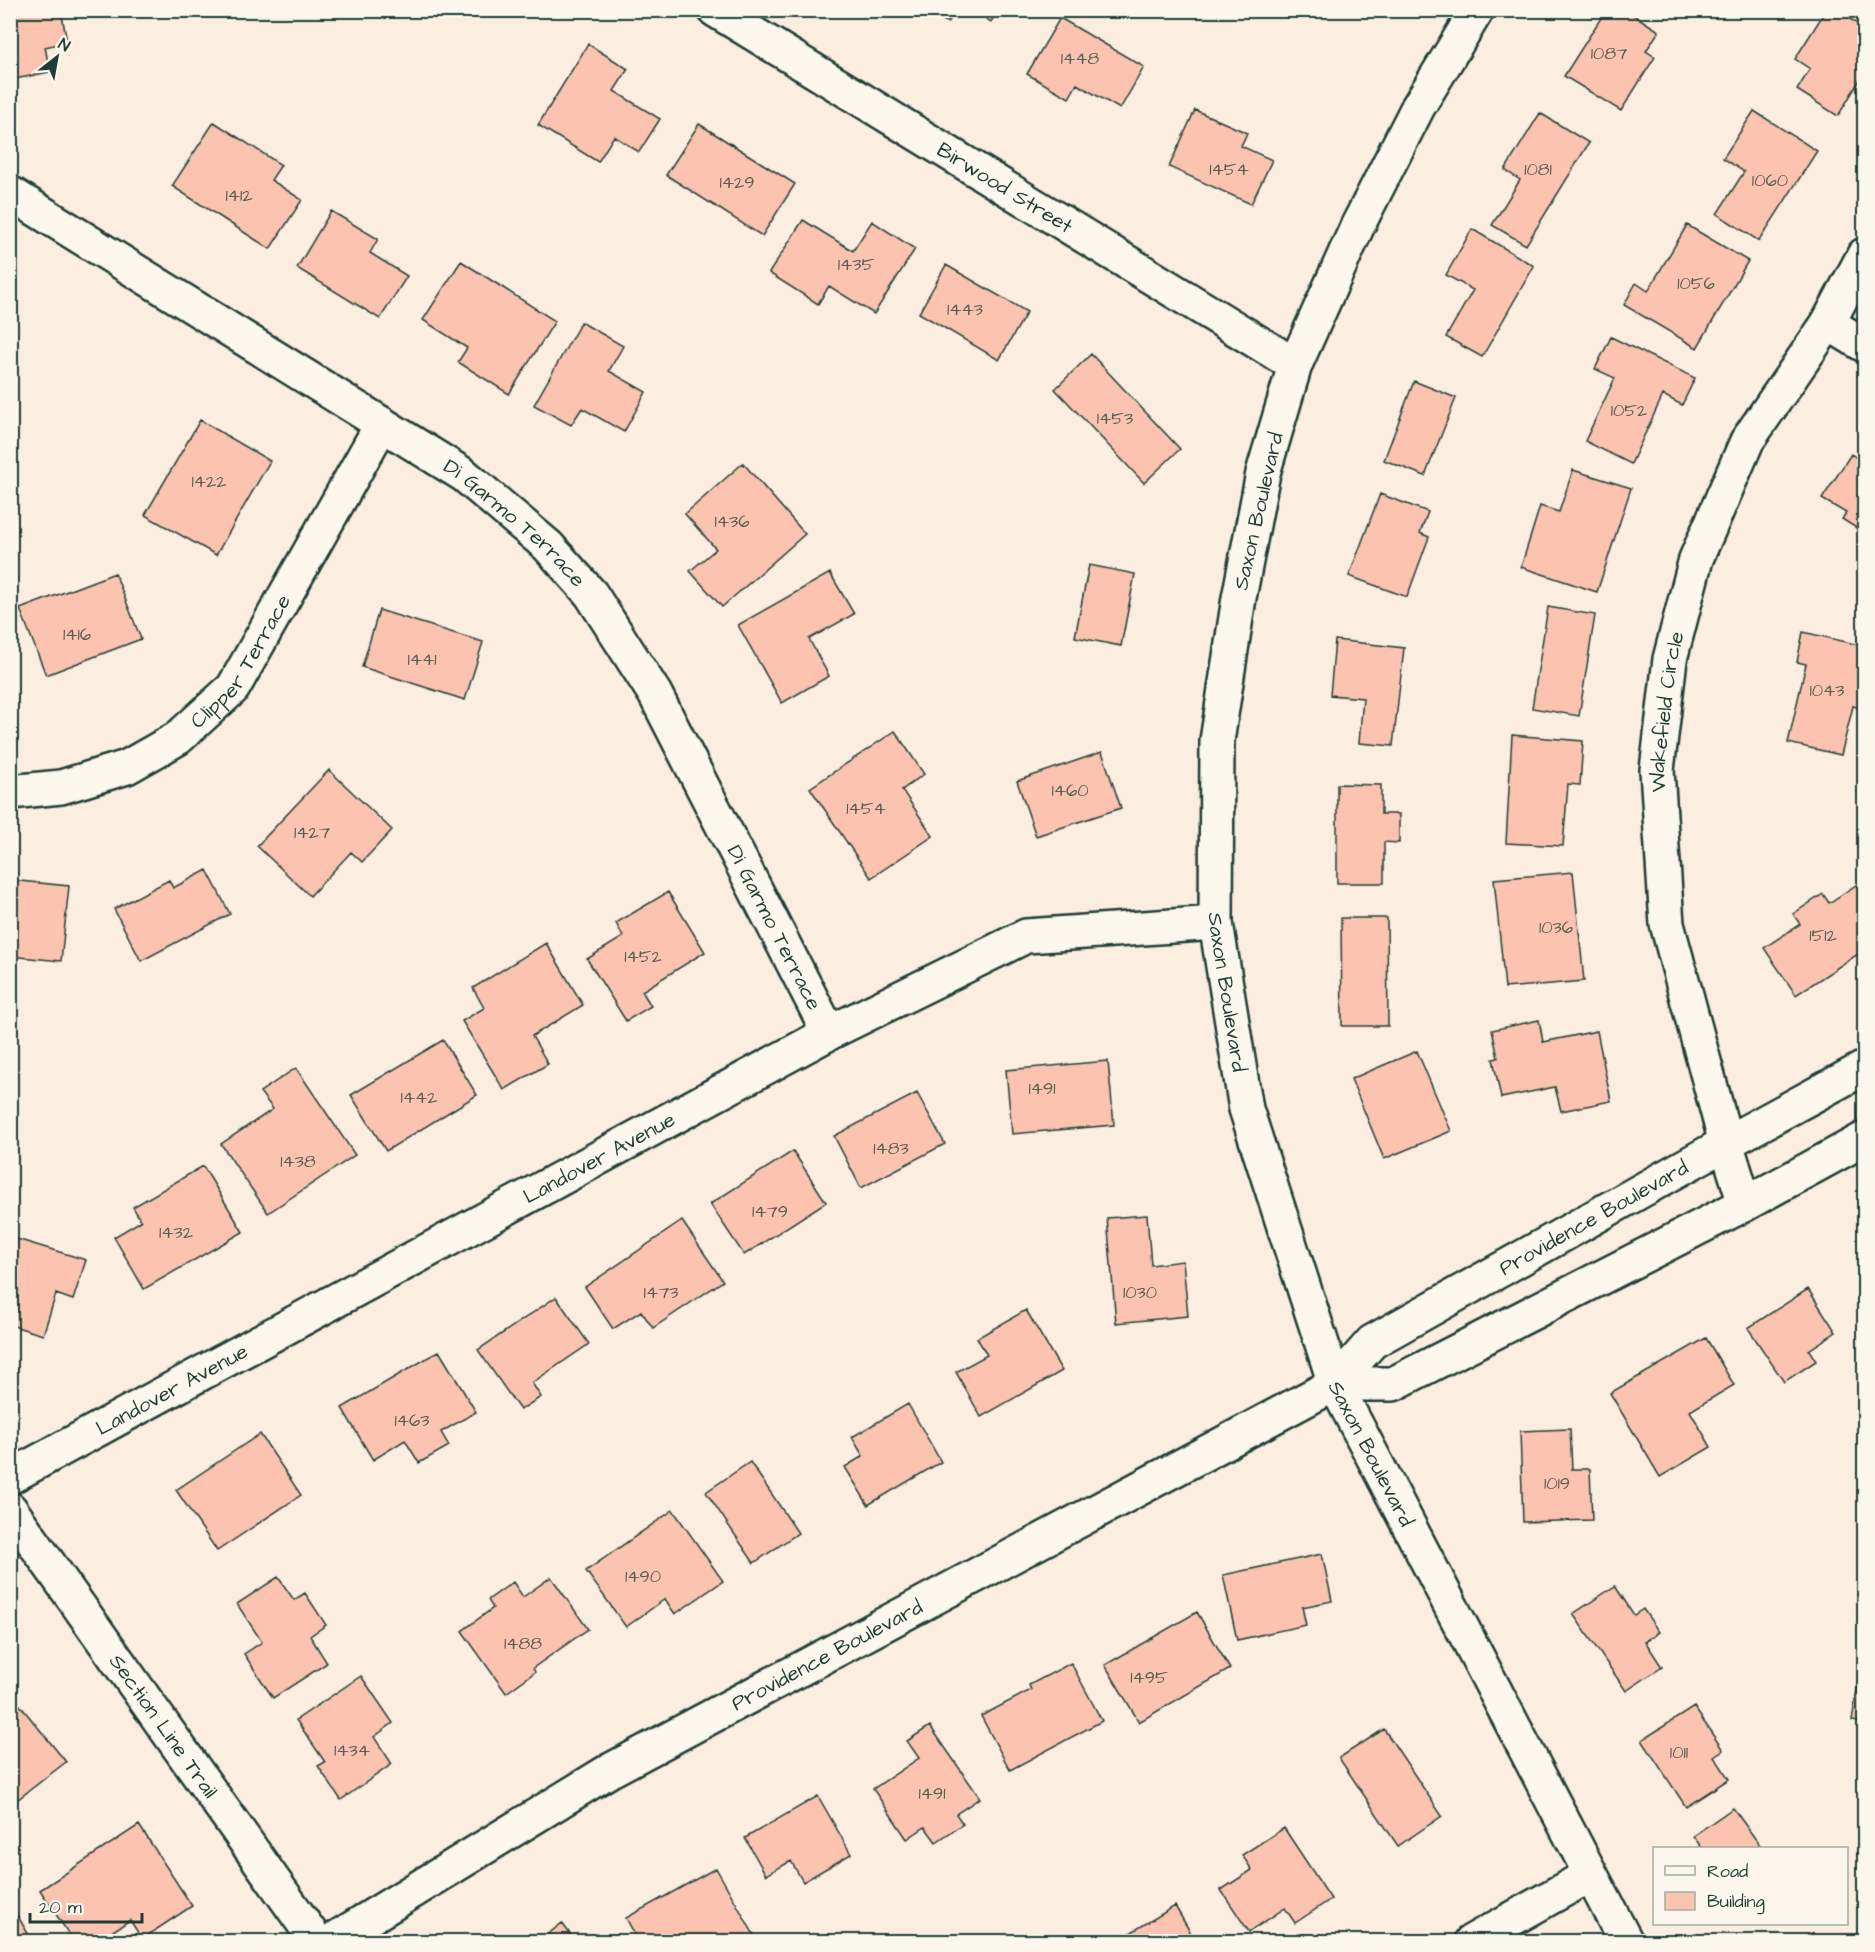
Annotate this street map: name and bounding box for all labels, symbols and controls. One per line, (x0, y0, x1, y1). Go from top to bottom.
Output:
north arrow (27, 27, 87, 87)
text: N (54, 33, 74, 57)
house number: 1087 (1591, 41, 1627, 66)
house number: 1448 (1061, 46, 1100, 71)
street label: Birwood Street (931, 135, 1079, 241)
house number: 1454 (1209, 157, 1249, 182)
house number: 1081 (1524, 157, 1552, 182)
house number: 1060 (1752, 168, 1788, 193)
house number: 1429 (719, 170, 755, 195)
house number: 1412 (225, 183, 253, 208)
house number: 1435 (838, 252, 874, 277)
house number: 1056 (1677, 271, 1715, 296)
house number: 1443 (947, 297, 983, 322)
house number: 1052 (1611, 398, 1648, 423)
house number: 1453 (1097, 406, 1133, 431)
street label: Saxon Boulevard (1226, 429, 1291, 593)
street label: Di Garmo Terrace (438, 452, 592, 594)
house number: 1422 (191, 469, 227, 494)
house number: 1436 (715, 509, 750, 534)
street label: Clipper Terrace (184, 589, 298, 735)
house number: 1416 (63, 622, 91, 647)
street label: Wakefield Circle (1643, 628, 1692, 793)
house number: 1441 (407, 647, 437, 672)
house number: 1043 (1809, 678, 1845, 703)
house number: 1460 (1051, 778, 1089, 803)
house number: 1454 (846, 796, 886, 821)
house number: 1427 (294, 820, 330, 845)
street label: Di Garmo Terrace (720, 840, 829, 1015)
street label: Saxon Boulevard (1201, 912, 1254, 1074)
house number: 1036 (1539, 915, 1573, 940)
house number: 1512 (1809, 923, 1838, 948)
house number: 1452 (624, 944, 662, 969)
house number: 1491 (1028, 1076, 1056, 1101)
house number: 1442 (400, 1085, 438, 1110)
street label: Landover Avenue (518, 1105, 680, 1211)
house number: 1483 (873, 1136, 909, 1161)
house number: 1438 (280, 1149, 316, 1174)
street label: Providence Boulevard (1494, 1153, 1694, 1283)
house number: 1479 (752, 1199, 788, 1224)
house number: 1432 (159, 1220, 194, 1245)
house number: 1473 (644, 1280, 678, 1305)
house number: 1030 (1123, 1280, 1157, 1305)
street label: Landover Avenue (91, 1337, 253, 1443)
street label: Saxon Boulevard (1321, 1376, 1421, 1532)
house number: 1463 (395, 1408, 430, 1433)
house number: 1019 (1544, 1471, 1570, 1496)
house number: 1490 (625, 1564, 661, 1589)
street label: Providence Boulevard (726, 1592, 928, 1718)
house number: 1488 (504, 1631, 542, 1656)
street label: Section Line Trail (102, 1648, 225, 1804)
house number: 1495 (1130, 1665, 1168, 1690)
house number: 1434 (334, 1738, 370, 1763)
house number: 1011 (1670, 1740, 1688, 1765)
house number: 1491 (918, 1781, 946, 1806)
legend (1653, 1847, 1848, 1925)
text: Road (1707, 1859, 1748, 1884)
scale bar (30, 1886, 142, 1924)
text: Building (1707, 1889, 1765, 1915)
text: 20 m (39, 1895, 82, 1920)

